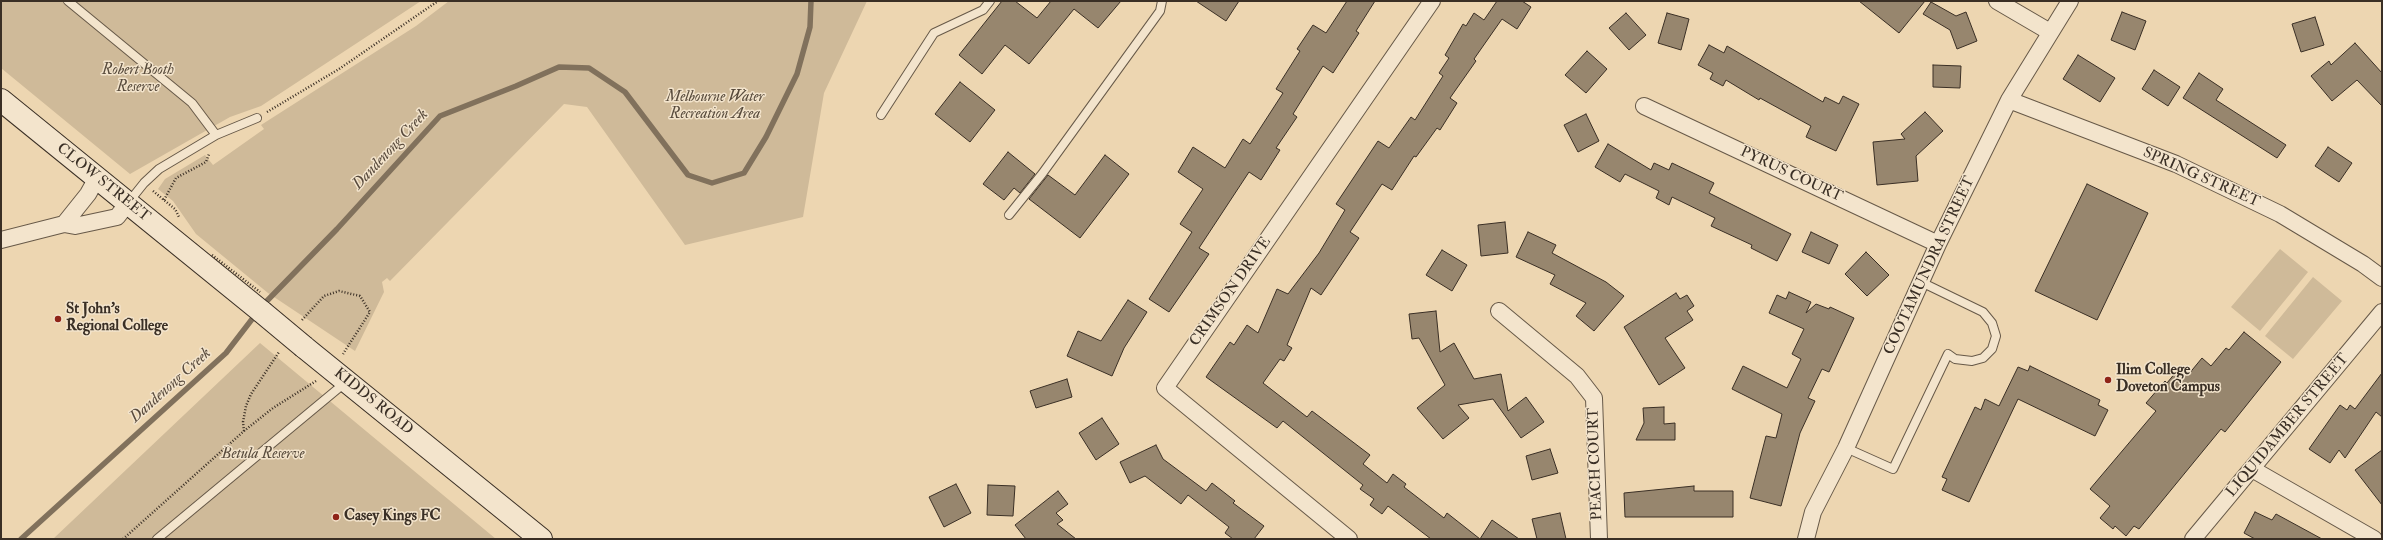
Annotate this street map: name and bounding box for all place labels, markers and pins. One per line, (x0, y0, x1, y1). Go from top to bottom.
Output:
place label: St John's Regional College (66, 301, 168, 336)
marker: St John's Regional College (53, 314, 63, 324)
place label: Ilim College Doveton Campus (2116, 362, 2220, 397)
marker: Ilim College Doveton Campus (2103, 375, 2113, 385)
place label: Casey Kings FC (344, 508, 441, 526)
marker: Casey Kings FC (331, 512, 341, 522)

